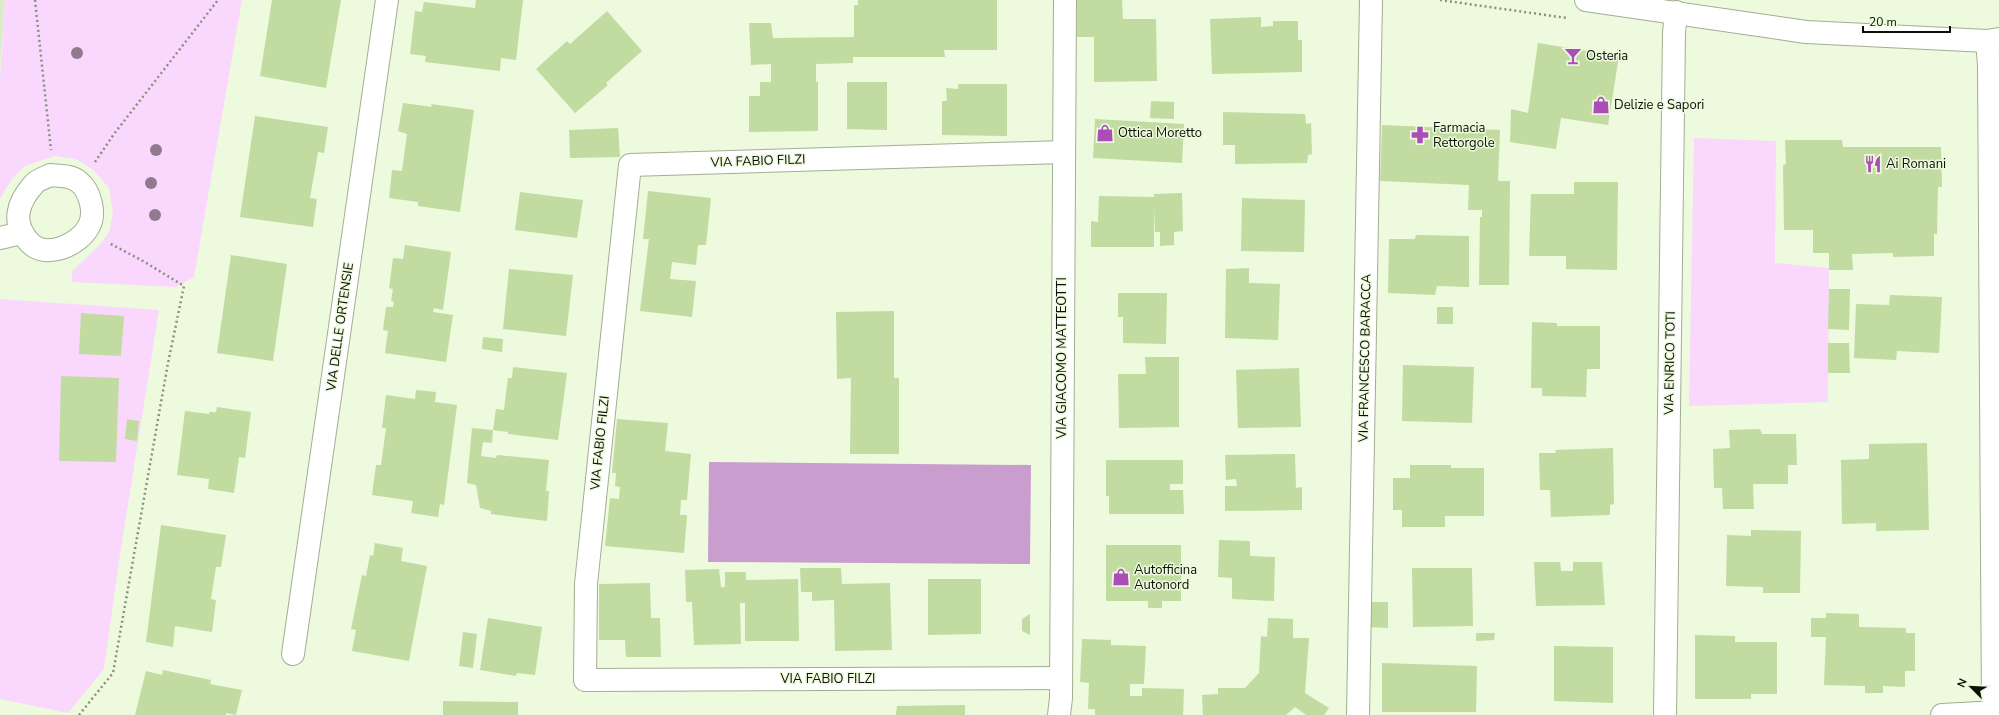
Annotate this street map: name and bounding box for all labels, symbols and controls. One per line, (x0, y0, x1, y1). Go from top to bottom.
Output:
scale bar (1863, 8, 1950, 34)
text: 20 m (1869, 14, 1897, 30)
bar icon: Osteria (1563, 46, 1583, 66)
place label: Osteria (1586, 47, 1628, 65)
shop icon: Delizie e Sapori (1591, 95, 1611, 115)
place label: Delizie e Sapori (1614, 96, 1704, 114)
place label: Farmacia Rettorgole (1433, 119, 1495, 152)
shop icon: Ottica Moretto (1095, 123, 1115, 143)
place label: Ottica Moretto (1118, 124, 1202, 142)
pharmacy icon: Farmacia Rettorgole (1410, 125, 1430, 145)
street label: VIA FABIO FILZI (709, 150, 806, 172)
restaurant icon: Ai Romani (1863, 154, 1883, 174)
place label: Ai Romani (1886, 155, 1946, 173)
street label: VIA DELLE ORTENSIE (322, 262, 358, 393)
street label: VIA FRANCESCO BARACCA (1355, 273, 1375, 443)
street label: VIA GIACOMO MATTEOTTI (1053, 277, 1071, 440)
street label: VIA ENRICO TOTI (1660, 311, 1680, 416)
street label: VIA FABIO FILZI (586, 395, 614, 492)
place label: Autofficina Autonord (1134, 561, 1197, 594)
shop icon: Autofficina Autonord (1111, 567, 1131, 587)
north arrow (1951, 667, 1991, 707)
street label: VIA FABIO FILZI (780, 670, 875, 688)
text: N (1954, 676, 1971, 690)

